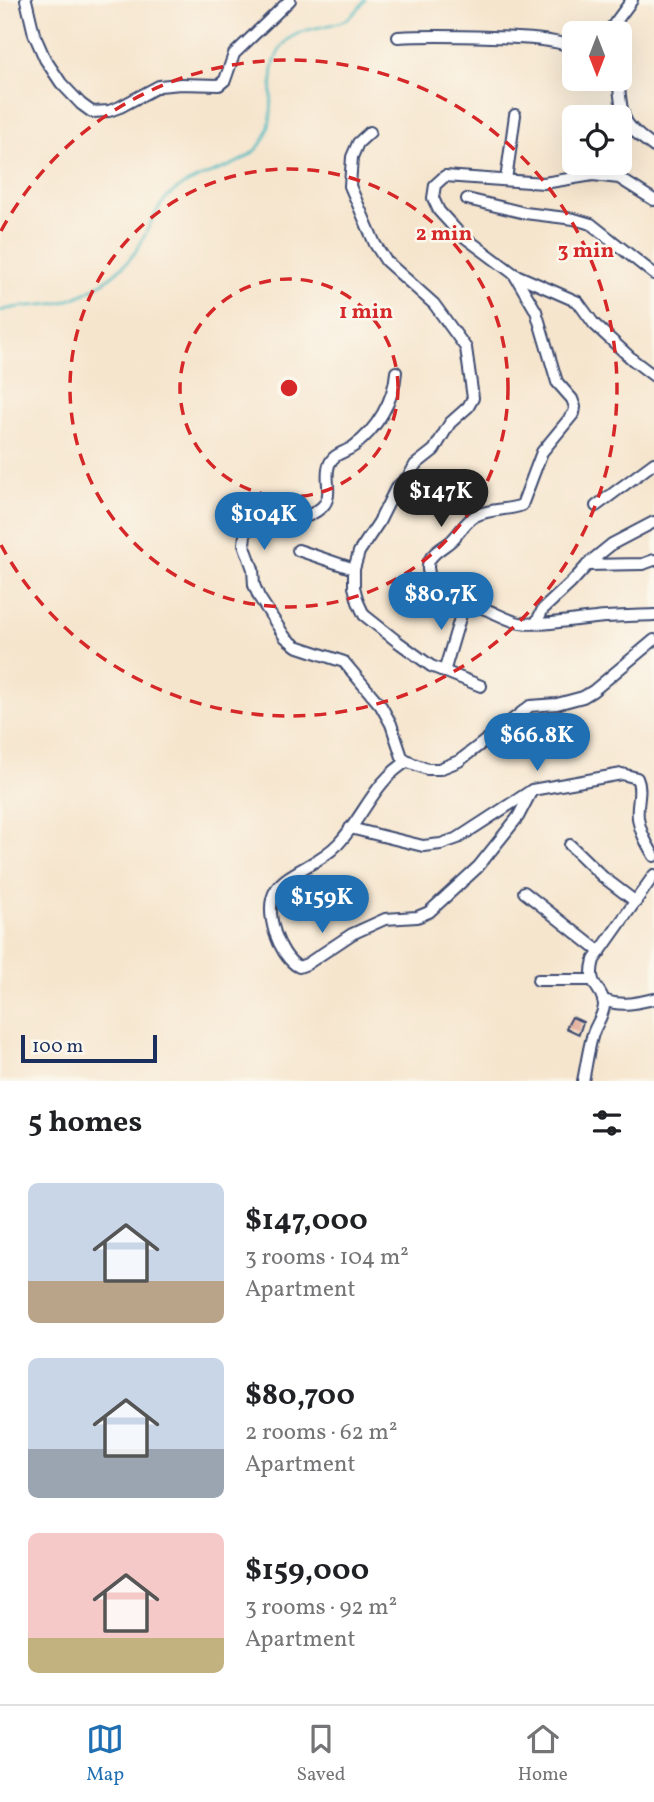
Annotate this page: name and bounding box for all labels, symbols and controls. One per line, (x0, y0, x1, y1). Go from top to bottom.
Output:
north arrow (562, 21, 632, 91)
map controls (562, 21, 632, 175)
button: locate (562, 105, 632, 175)
text: 2 min (416, 220, 472, 249)
text: 3 min (558, 237, 614, 266)
text: 1 min (339, 298, 393, 327)
centre of rings (277, 376, 301, 400)
pin: $147K (392, 470, 490, 529)
text: $147K (409, 476, 473, 508)
pin: $104K (215, 492, 313, 552)
text: $104K (231, 499, 297, 531)
pin: $80.7K (384, 572, 498, 632)
text: $80.7K (404, 579, 478, 611)
pin: $66.8K (480, 714, 594, 773)
text: $66.8K (500, 720, 574, 752)
pin: $159K (273, 876, 371, 935)
text: $159K (291, 882, 353, 914)
scale bar (21, 1032, 158, 1064)
text: 100 m (32, 1034, 83, 1060)
text: 5 homes (28, 1102, 142, 1144)
icon: filters (588, 1104, 626, 1142)
text: $147,000 (245, 1200, 368, 1242)
icon: home (84, 1211, 168, 1295)
text: 3 rooms · 104 m² (245, 1242, 409, 1274)
text: Apartment (245, 1274, 356, 1306)
text: $80,700 (245, 1375, 355, 1417)
icon: home (84, 1386, 168, 1470)
text: 2 rooms · 62 m² (245, 1417, 397, 1449)
text: Apartment (245, 1449, 356, 1481)
text: $159,000 (245, 1550, 369, 1592)
icon: home (84, 1561, 168, 1645)
text: 3 rooms · 92 m² (245, 1592, 397, 1624)
text: Apartment (245, 1624, 356, 1656)
tab: Map (86, 1720, 124, 1788)
tab: Saved (296, 1720, 345, 1788)
tab: Home (518, 1720, 568, 1788)

